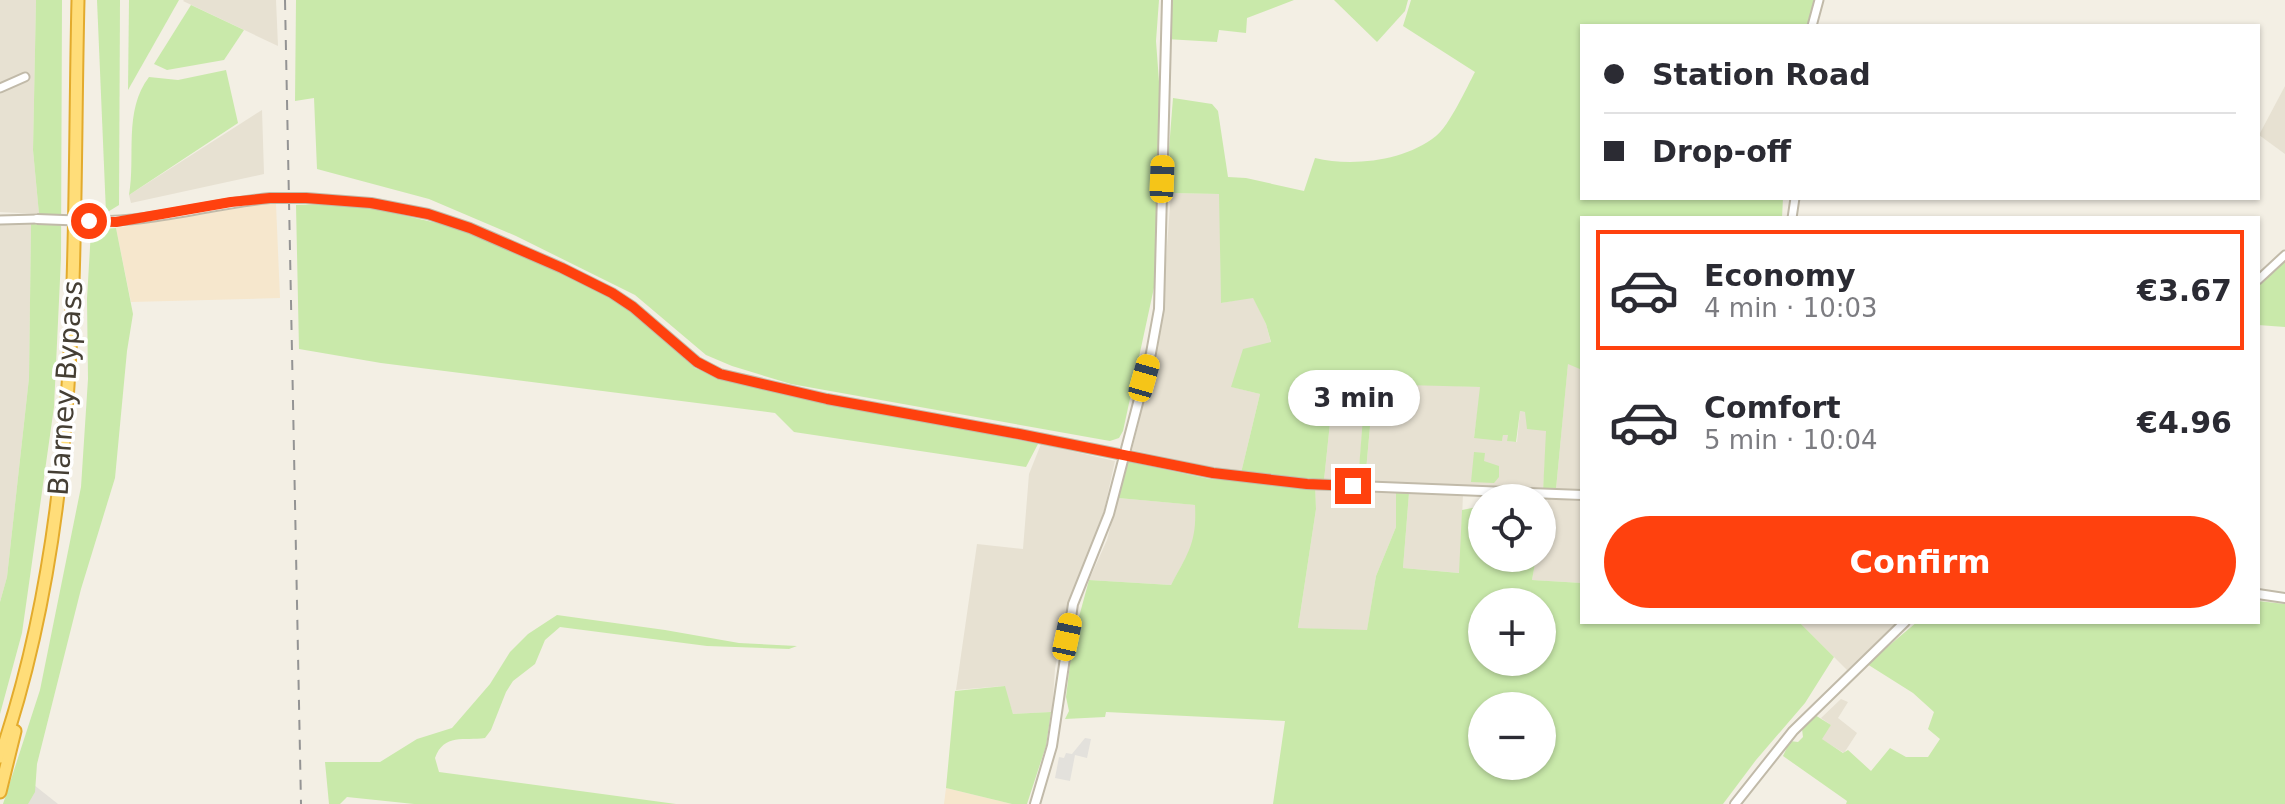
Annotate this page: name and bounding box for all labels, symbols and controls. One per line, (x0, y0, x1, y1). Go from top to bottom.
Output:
text: Station Road (1652, 57, 1871, 92)
text: Drop-off (1652, 134, 1791, 169)
car (1149, 155, 1175, 203)
route start (71, 203, 107, 239)
icon: car (1608, 254, 1680, 326)
text: Economy (1704, 258, 1856, 293)
text: €3.67 (2137, 273, 2232, 308)
street label: Blarney Bypass (42, 279, 89, 497)
text: 4 min · 10:03 (1704, 293, 1878, 323)
car (1126, 352, 1162, 404)
callout: 3 min (1287, 370, 1419, 426)
text: 3 min (1313, 383, 1395, 413)
icon: car (1608, 386, 1680, 458)
text: Comfort (1704, 390, 1841, 425)
text: €4.96 (2137, 405, 2232, 440)
text: 5 min · 10:04 (1704, 425, 1878, 455)
route end (1335, 468, 1371, 504)
map controls (1468, 484, 1556, 780)
button: locate (1468, 484, 1556, 572)
button: Confirm (1604, 516, 2236, 608)
button: + (1468, 588, 1556, 676)
car (1050, 611, 1084, 663)
button: − (1468, 692, 1556, 780)

